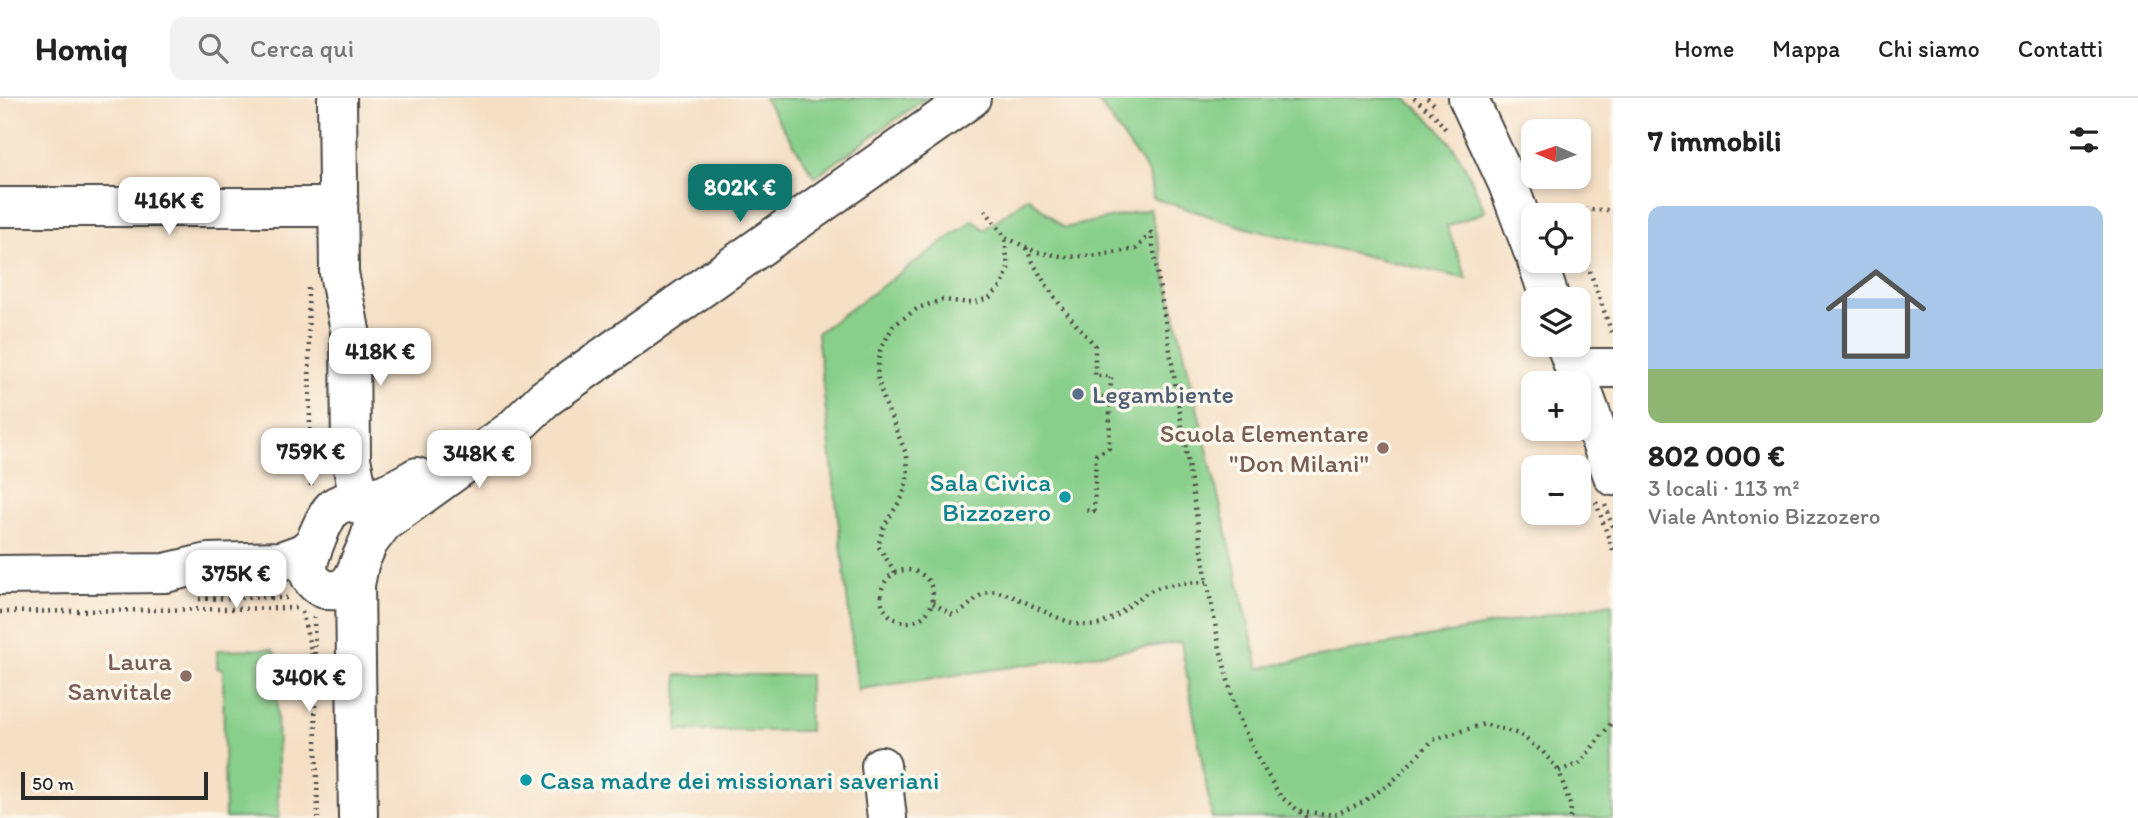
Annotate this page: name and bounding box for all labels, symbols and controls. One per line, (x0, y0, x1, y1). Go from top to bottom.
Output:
search box (170, 17, 660, 80)
text: Homiq (35, 29, 128, 68)
icon: search (194, 29, 232, 67)
text: Cerca qui (250, 32, 354, 64)
text: Home (1674, 34, 1734, 63)
text: Mappa (1772, 34, 1840, 63)
text: Chi siamo (1878, 34, 1980, 63)
text: Contatti (2018, 34, 2103, 63)
north arrow (1521, 119, 1591, 189)
map controls (1521, 119, 1591, 525)
icon: filters (2065, 121, 2103, 159)
text: 7 immobili (1648, 122, 1781, 159)
pin: 802K € (683, 164, 797, 224)
text: 802K € (704, 173, 776, 201)
pin: 416K € (112, 178, 226, 237)
text: 416K € (134, 186, 204, 214)
button: locate (1521, 203, 1591, 273)
icon: home (1813, 251, 1939, 377)
button: layers (1521, 287, 1591, 357)
pin: 418K € (323, 328, 437, 388)
text: 418K € (345, 337, 415, 365)
button: + (1521, 371, 1591, 441)
place label: Legambiente (1092, 378, 1234, 410)
marker: Legambiente (1070, 386, 1086, 402)
place label: Scuola Elementare "Don Milani" (1160, 417, 1369, 479)
pin: 759K € (254, 428, 368, 488)
pin: 348K € (422, 430, 536, 490)
text: 759K € (277, 437, 345, 465)
text: 802 000 € (1648, 437, 1785, 474)
text: 348K € (443, 439, 515, 467)
marker: Scuola Elementare "Don Milani" (1375, 440, 1391, 456)
button: − (1521, 455, 1591, 525)
place label: Sala Civica Bizzozero (930, 466, 1051, 528)
text: 3 locali · 113 m² (1648, 474, 1800, 502)
marker: Sala Civica Bizzozero (1057, 489, 1073, 505)
text: Viale Antonio Bizzozero (1648, 502, 1880, 530)
pin: 375K € (179, 550, 293, 610)
text: 375K € (201, 559, 271, 587)
place label: Laura Sanvitale (67, 645, 172, 707)
pin: 340K € (252, 654, 366, 714)
text: 340K € (272, 663, 346, 691)
marker: Laura Sanvitale (178, 668, 194, 684)
place label: Casa madre dei missionari saveriani (540, 764, 940, 796)
scale bar (21, 769, 208, 801)
text: 50 m (32, 772, 74, 795)
marker: Casa madre dei missionari saveriani (518, 772, 534, 788)

